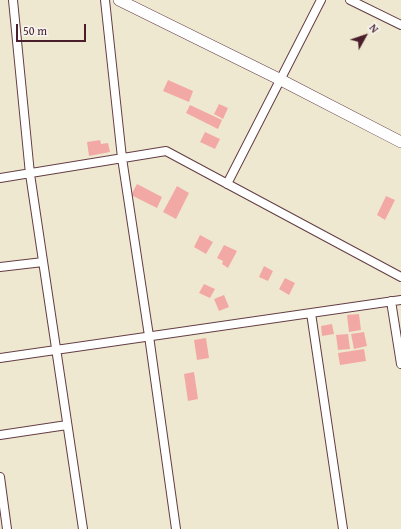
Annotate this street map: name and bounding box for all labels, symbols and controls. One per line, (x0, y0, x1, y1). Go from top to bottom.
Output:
scale bar (18, 16, 88, 42)
north arrow (345, 16, 385, 56)
text: N (366, 20, 383, 36)
text: 50 m (23, 22, 47, 39)

